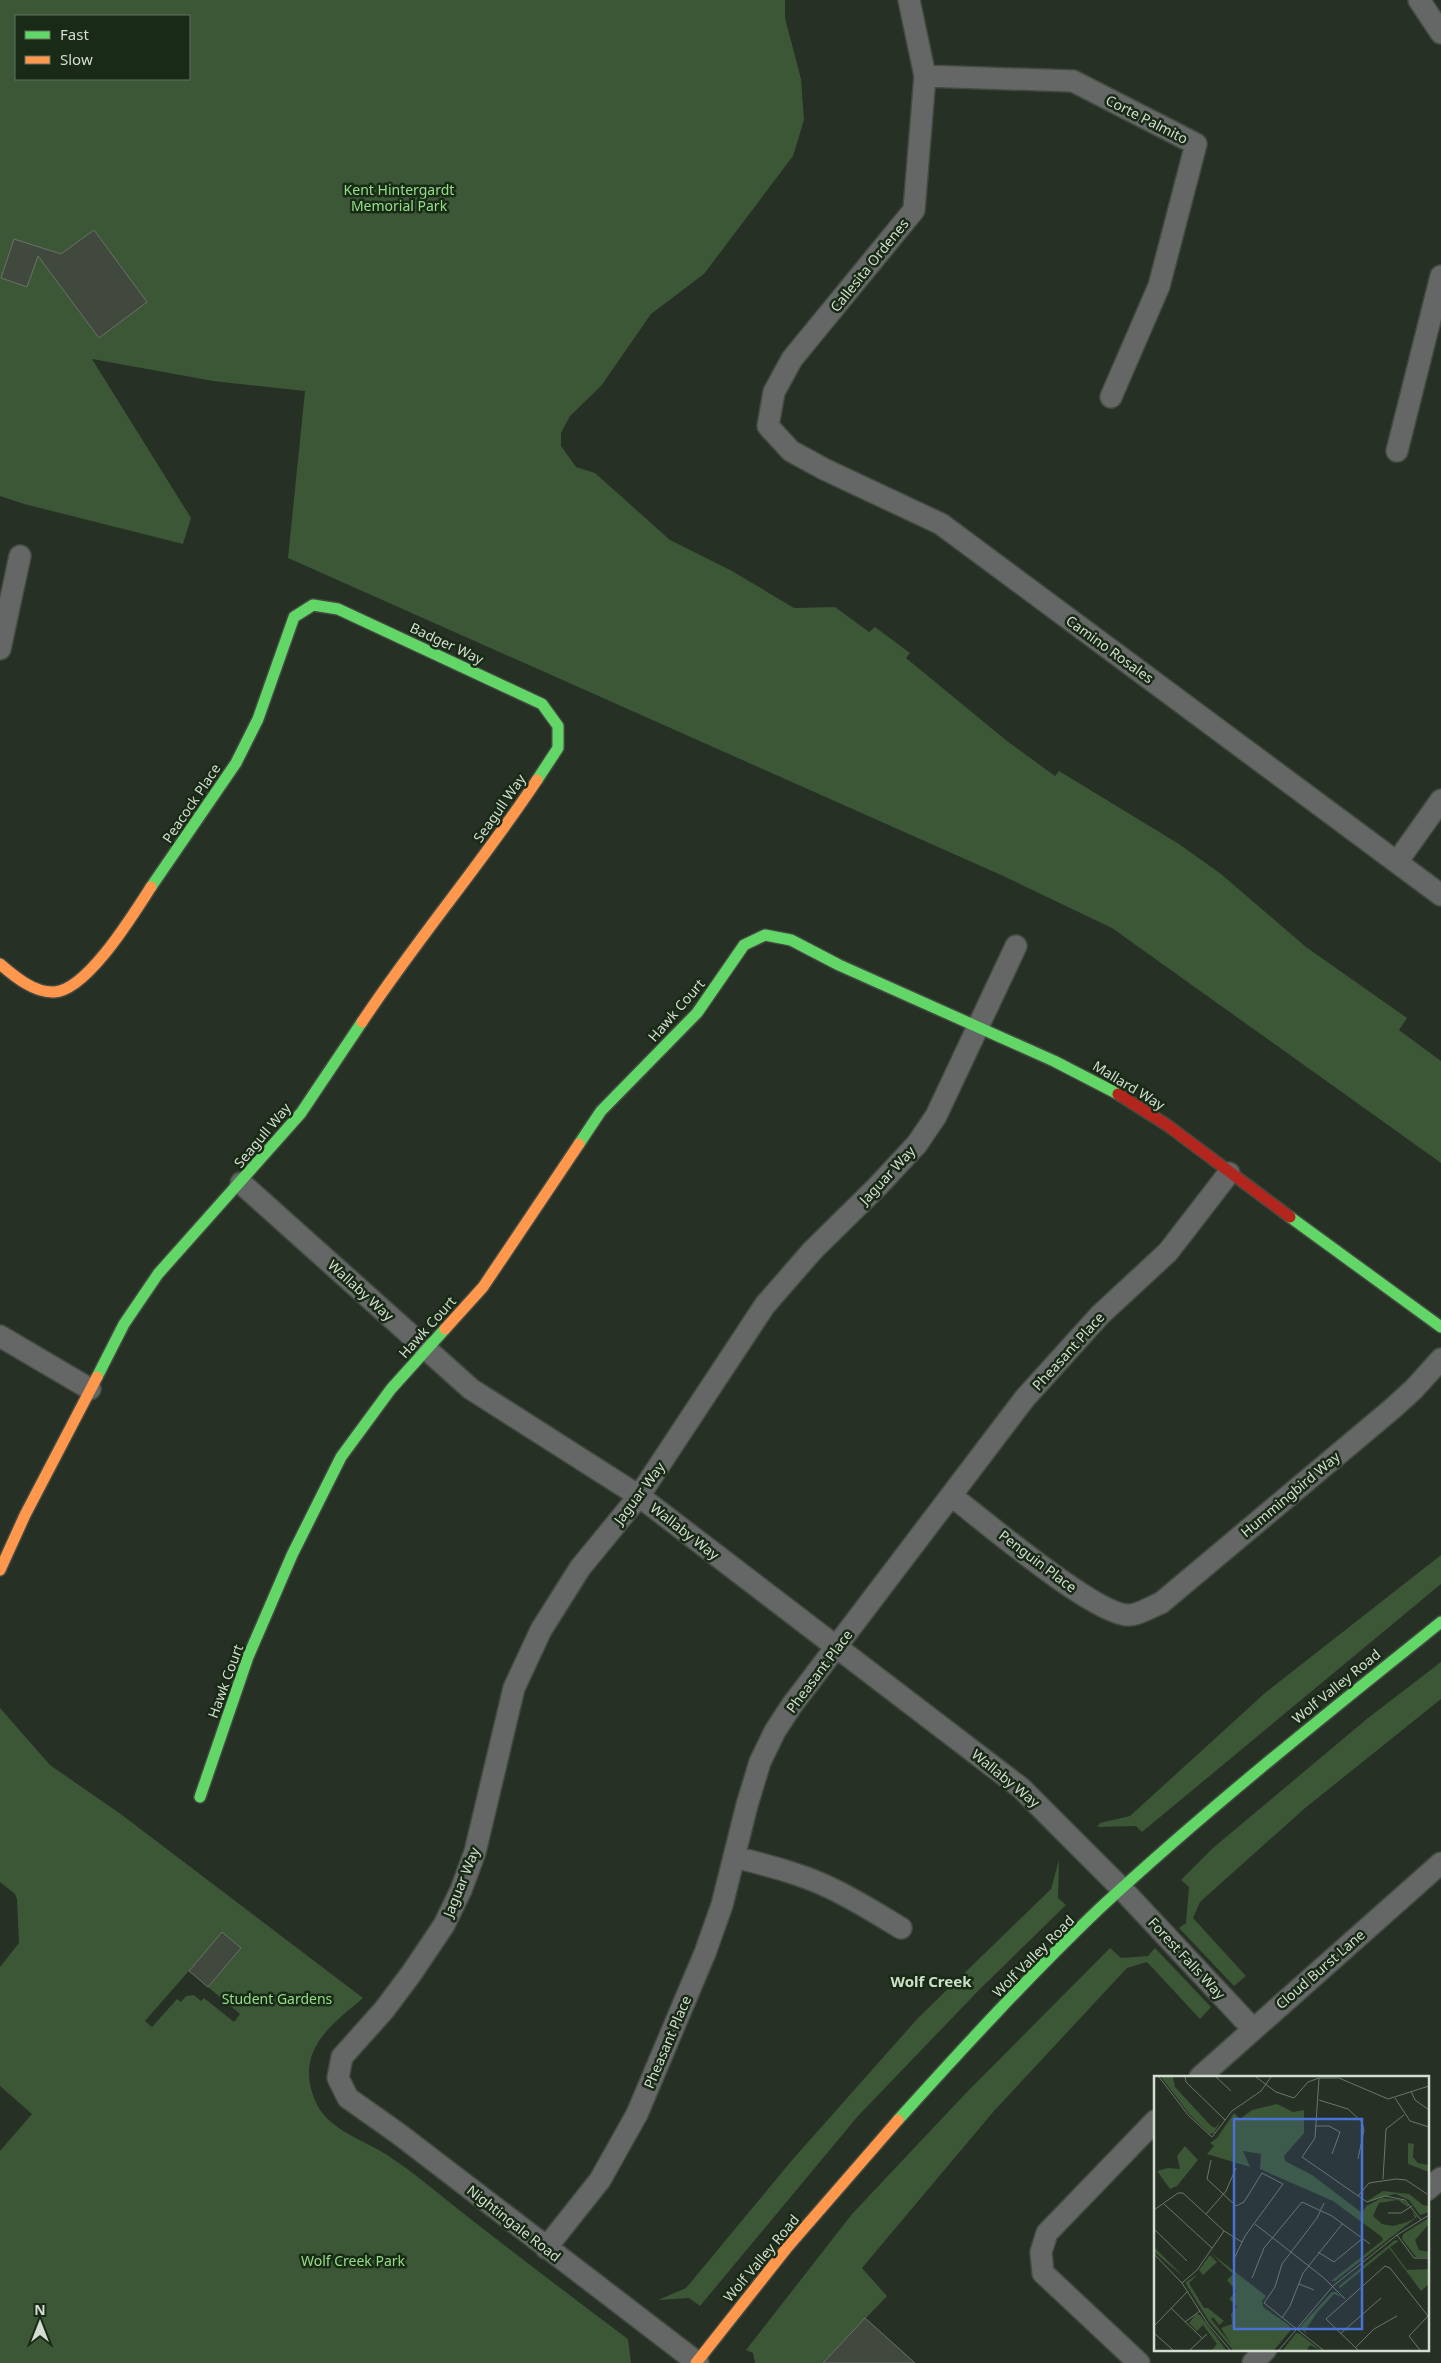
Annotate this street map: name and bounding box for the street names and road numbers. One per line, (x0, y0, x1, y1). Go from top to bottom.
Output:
street label: Corte Palmito (1103, 90, 1191, 148)
street label: Callesita Ordenes (825, 214, 913, 316)
street label: Camino Rosales (1062, 611, 1158, 687)
street label: Badger Way (407, 618, 488, 669)
street label: Peacock Place (157, 760, 225, 846)
street label: Seagull Way (468, 769, 530, 846)
street label: Hawk Court (644, 975, 708, 1045)
street label: Mallard Way (1089, 1056, 1169, 1114)
street label: Seagull Way (229, 1098, 295, 1171)
street label: Jaguar Way (853, 1141, 920, 1210)
street label: Wallaby Way (324, 1255, 399, 1325)
street label: Hawk Court (394, 1292, 460, 1362)
street label: Pheasant Place (1028, 1308, 1108, 1394)
street label: Hummingbird Way (1236, 1446, 1344, 1541)
street label: Jaguar Way (608, 1457, 669, 1530)
street label: Wallaby Way (647, 1498, 724, 1564)
street label: Penguin Place (995, 1526, 1081, 1597)
street label: Pheasant Place (782, 1626, 857, 1716)
street label: Hawk Court (203, 1641, 247, 1721)
street label: Wolf Valley Road (1288, 1644, 1384, 1728)
street label: Wallaby Way (968, 1745, 1045, 1812)
street label: Jaguar Way (438, 1843, 484, 1922)
street label: Wolf Valley Road (988, 1911, 1078, 2001)
street label: Forest Falls Way (1144, 1913, 1230, 2003)
street label: Cloud Burst Lane (1271, 1925, 1369, 2013)
street label: Pheasant Place (639, 1992, 695, 2091)
street label: Nightingale Road (463, 2180, 565, 2266)
street label: Wolf Valley Road (719, 2210, 803, 2306)

